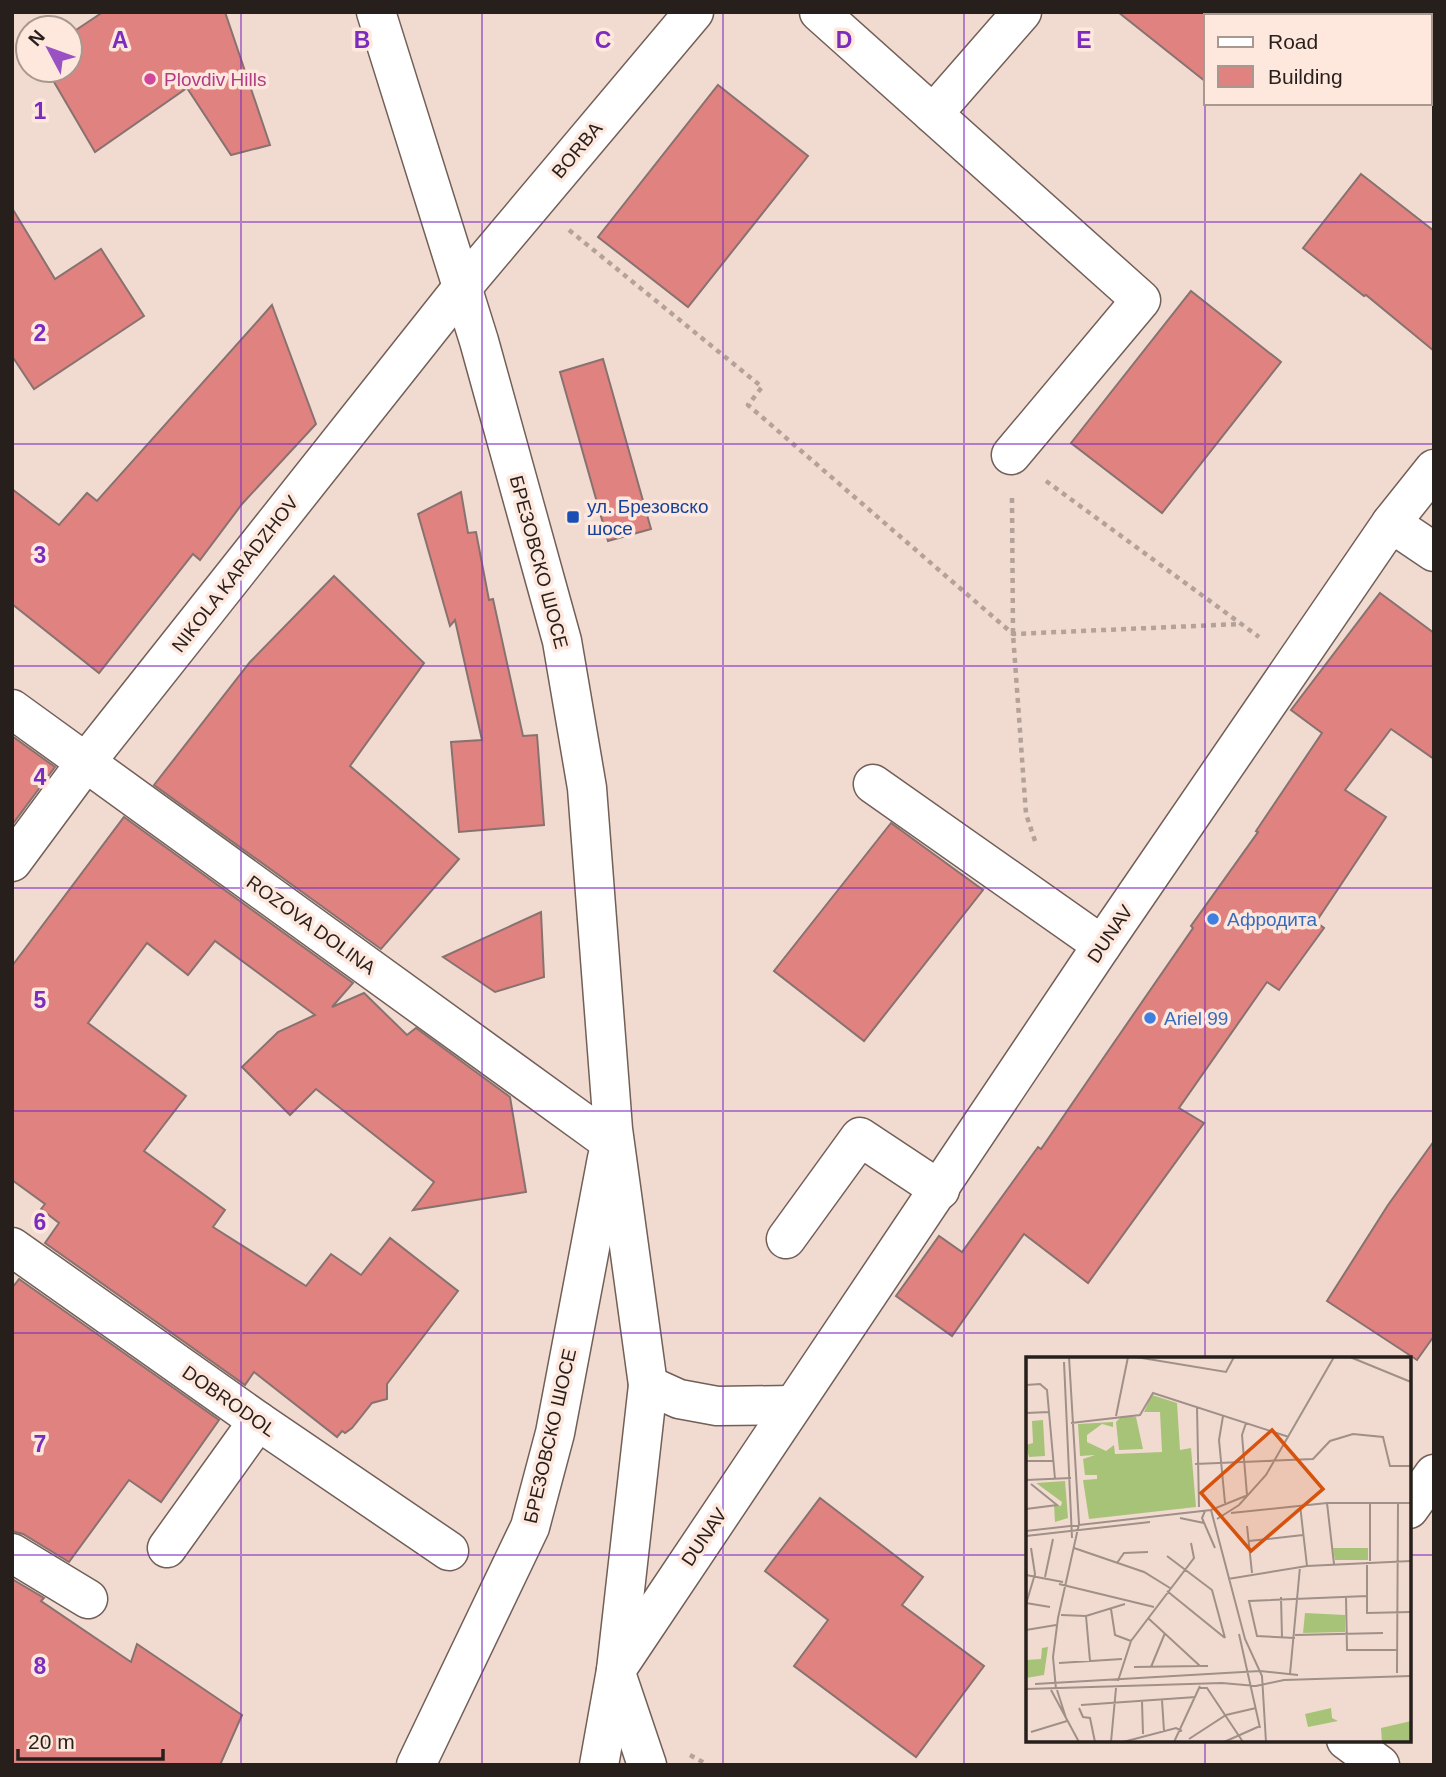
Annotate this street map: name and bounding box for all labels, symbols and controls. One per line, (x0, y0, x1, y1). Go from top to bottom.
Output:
north arrow (14, 14, 84, 84)
legend (1204, 14, 1432, 105)
text: N (24, 26, 49, 50)
text: A (112, 27, 128, 53)
text: B (354, 27, 370, 53)
text: C (595, 27, 611, 53)
text: D (836, 27, 852, 53)
text: E (1076, 27, 1092, 53)
text: Road (1268, 30, 1318, 53)
text: Building (1268, 65, 1343, 88)
place label: Plovdiv Hills (164, 69, 266, 90)
marker: Plovdiv Hills (142, 71, 158, 87)
text: 1 (34, 98, 47, 124)
street label: BORBA (548, 118, 607, 182)
text: 2 (34, 320, 46, 346)
street label: БРЕЗОВСКО ШОСЕ (506, 473, 572, 651)
street label: NIKOLA KARADZHOV (168, 492, 303, 656)
place label: ул. Брезовско шосе (587, 496, 708, 539)
marker: ул. Брезовско шосе (565, 509, 581, 525)
text: 3 (34, 542, 46, 568)
text: 4 (34, 764, 47, 790)
street label: ROZOVA DOLINA (243, 871, 380, 979)
street label: DUNAV (1083, 901, 1137, 967)
place label: Афродита (1227, 909, 1317, 930)
marker: Афродита (1205, 911, 1221, 927)
text: 5 (34, 987, 47, 1013)
place label: Ariel 99 (1164, 1008, 1228, 1029)
marker: Ariel 99 (1142, 1010, 1158, 1026)
text: 6 (34, 1209, 46, 1235)
street label: БРЕЗОВСКО ШОСЕ (520, 1347, 580, 1525)
inset map (1026, 1357, 1411, 1742)
street label: DOBRODOL (178, 1361, 280, 1441)
text: 7 (34, 1431, 46, 1457)
street label: DUNAV (677, 1504, 731, 1570)
text: 8 (34, 1653, 47, 1679)
scale bar (18, 1718, 163, 1762)
text: 20 m (28, 1730, 75, 1753)

